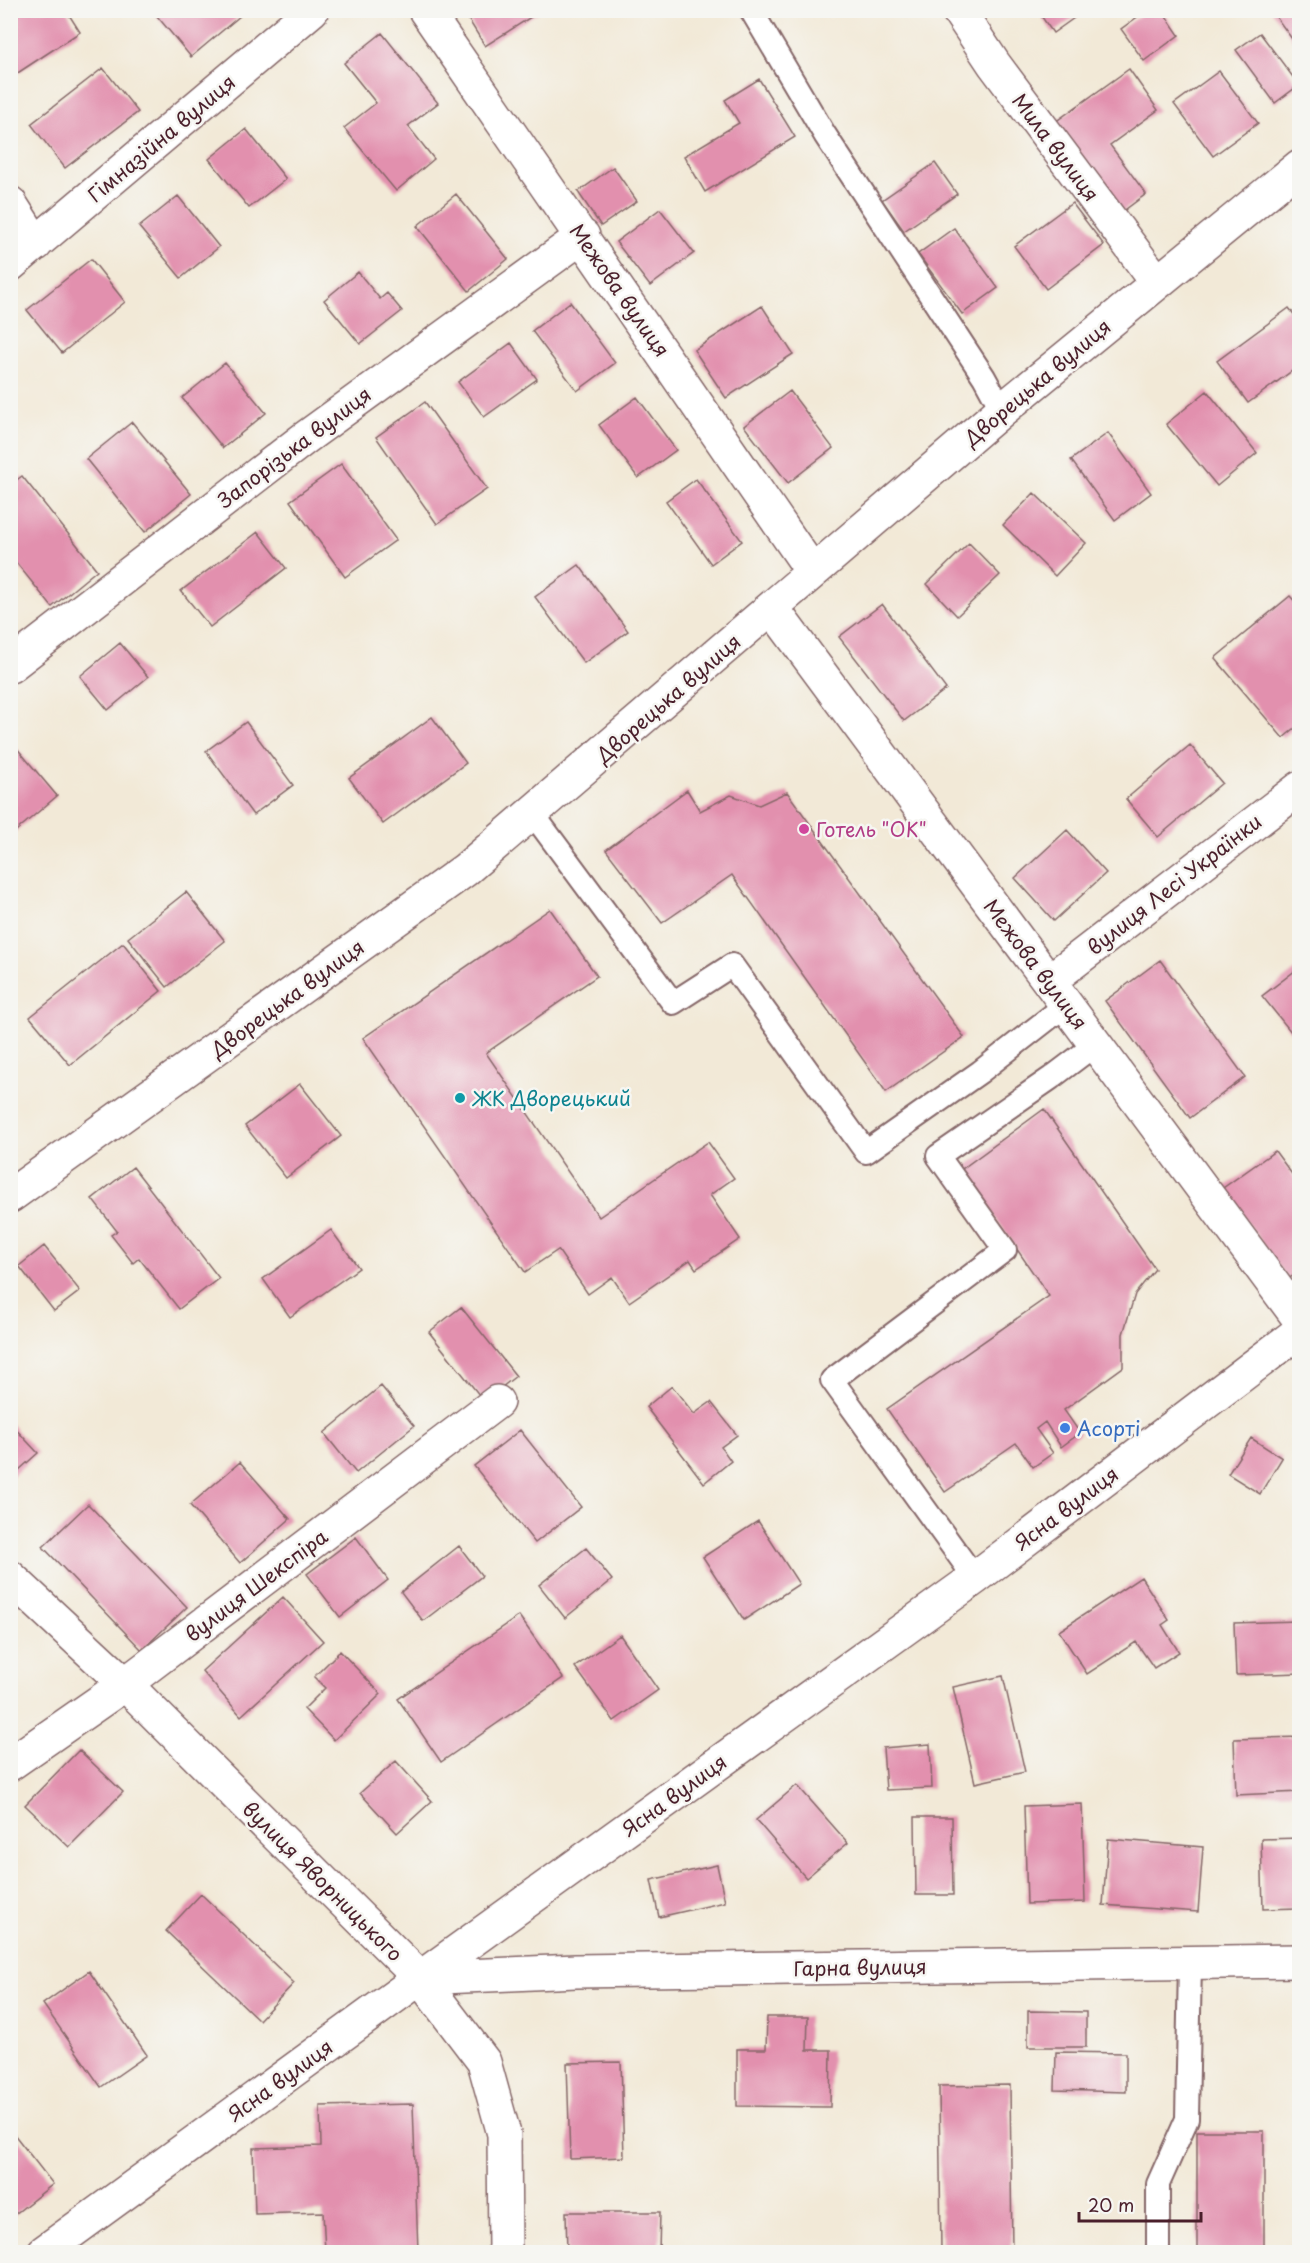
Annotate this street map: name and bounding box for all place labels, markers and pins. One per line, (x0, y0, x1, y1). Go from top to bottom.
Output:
place label: Готель "ОК" (816, 814, 927, 844)
marker: Готель "ОК" (797, 822, 811, 836)
place label: ЖК Дворецький (472, 1083, 631, 1113)
marker: ЖК Дворецький (453, 1091, 467, 1105)
place label: Асорті (1077, 1413, 1141, 1443)
marker: Асорті (1058, 1421, 1072, 1435)

